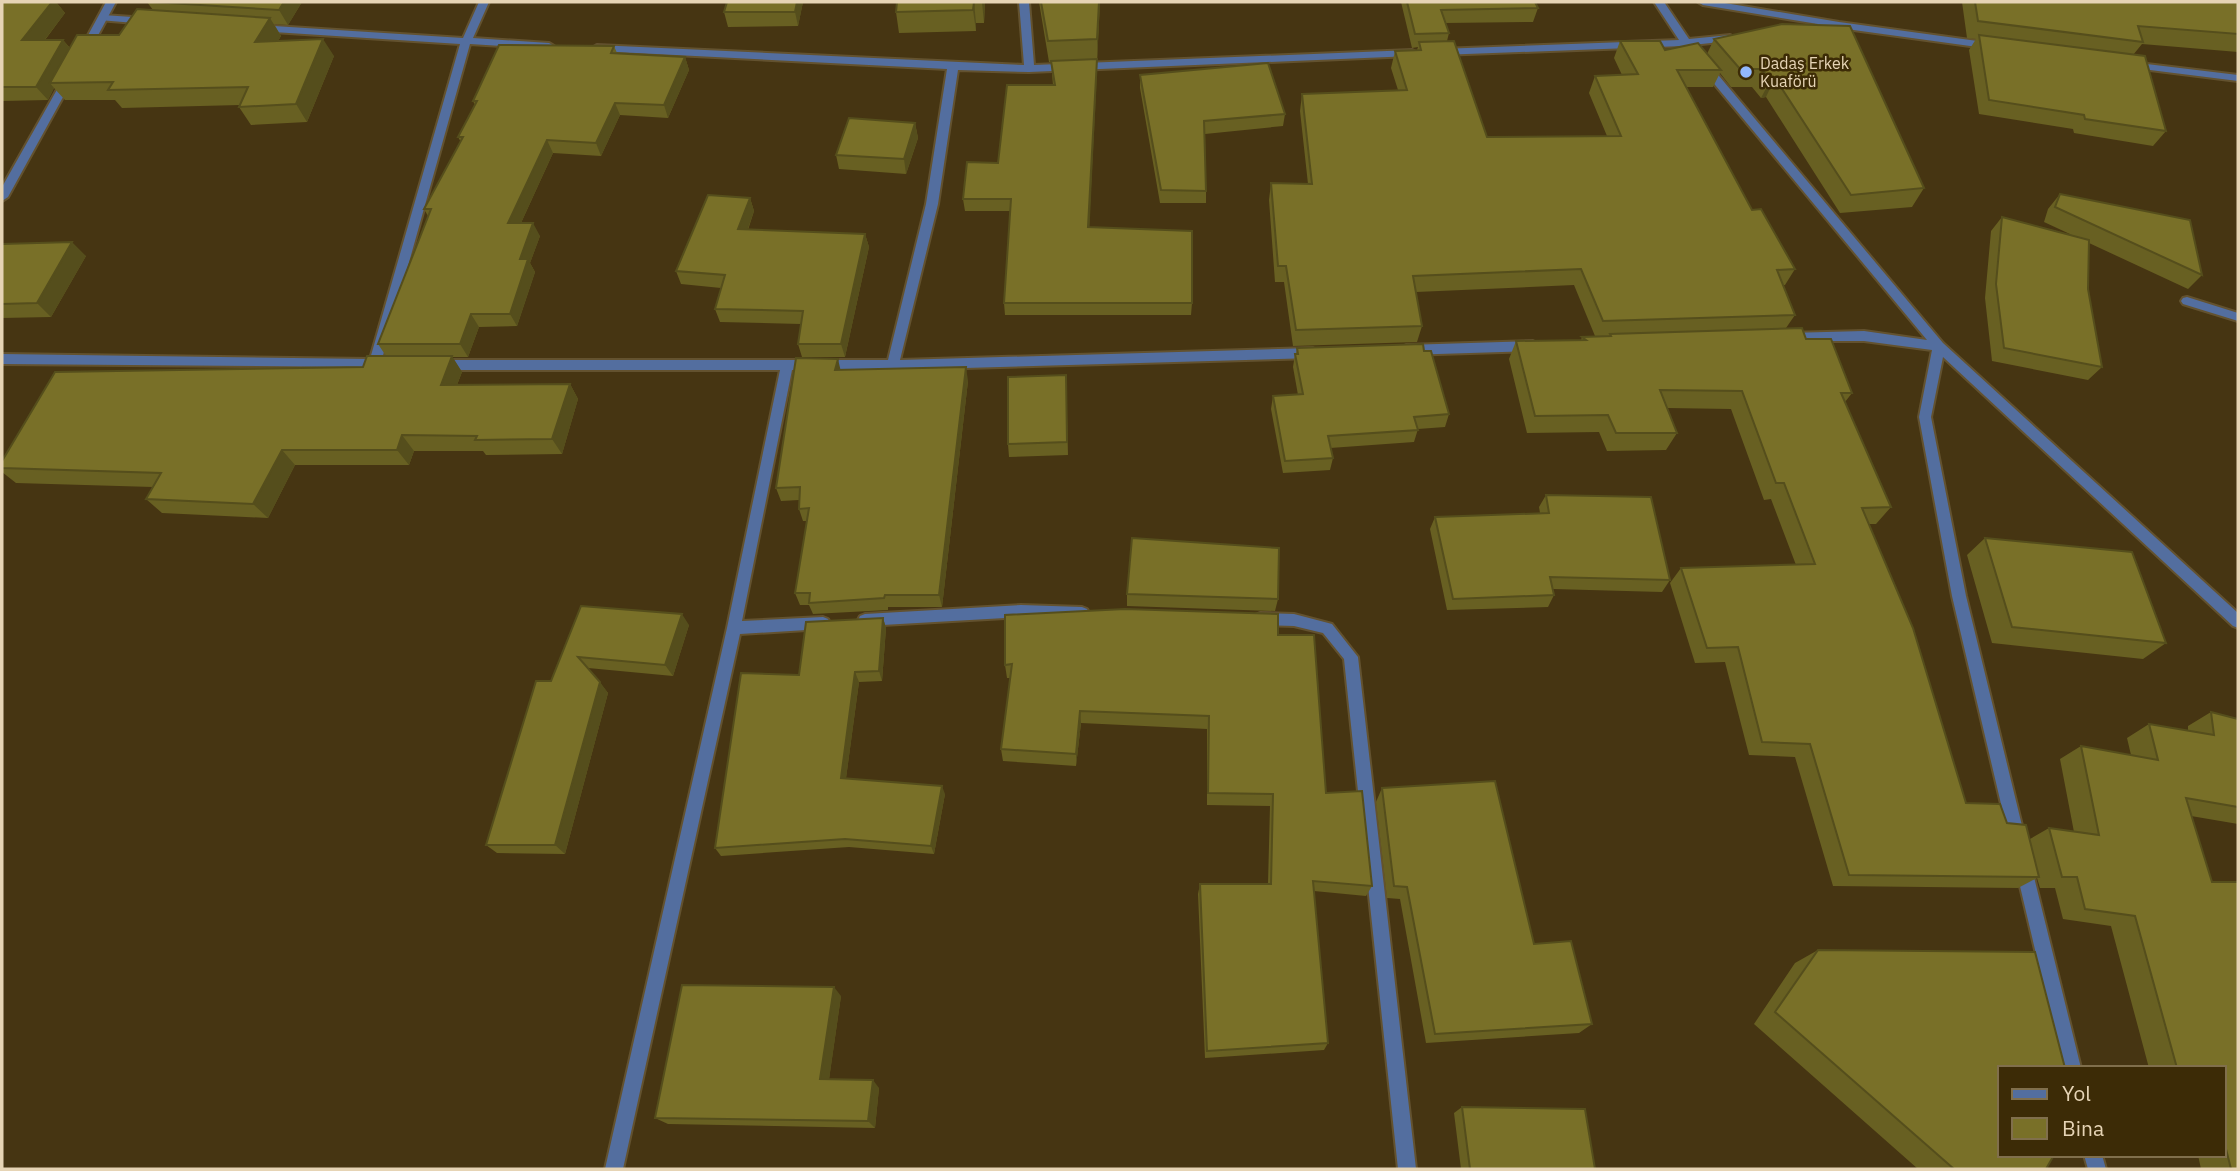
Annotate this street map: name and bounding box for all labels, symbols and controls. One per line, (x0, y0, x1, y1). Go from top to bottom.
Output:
place label: Dadaş Erkek Kuaförü (1760, 53, 1850, 91)
marker: Dadaş Erkek Kuaförü (1738, 64, 1754, 80)
legend (1998, 1066, 2226, 1157)
text: Yol (2062, 1079, 2091, 1107)
text: Bina (2062, 1114, 2104, 1142)

